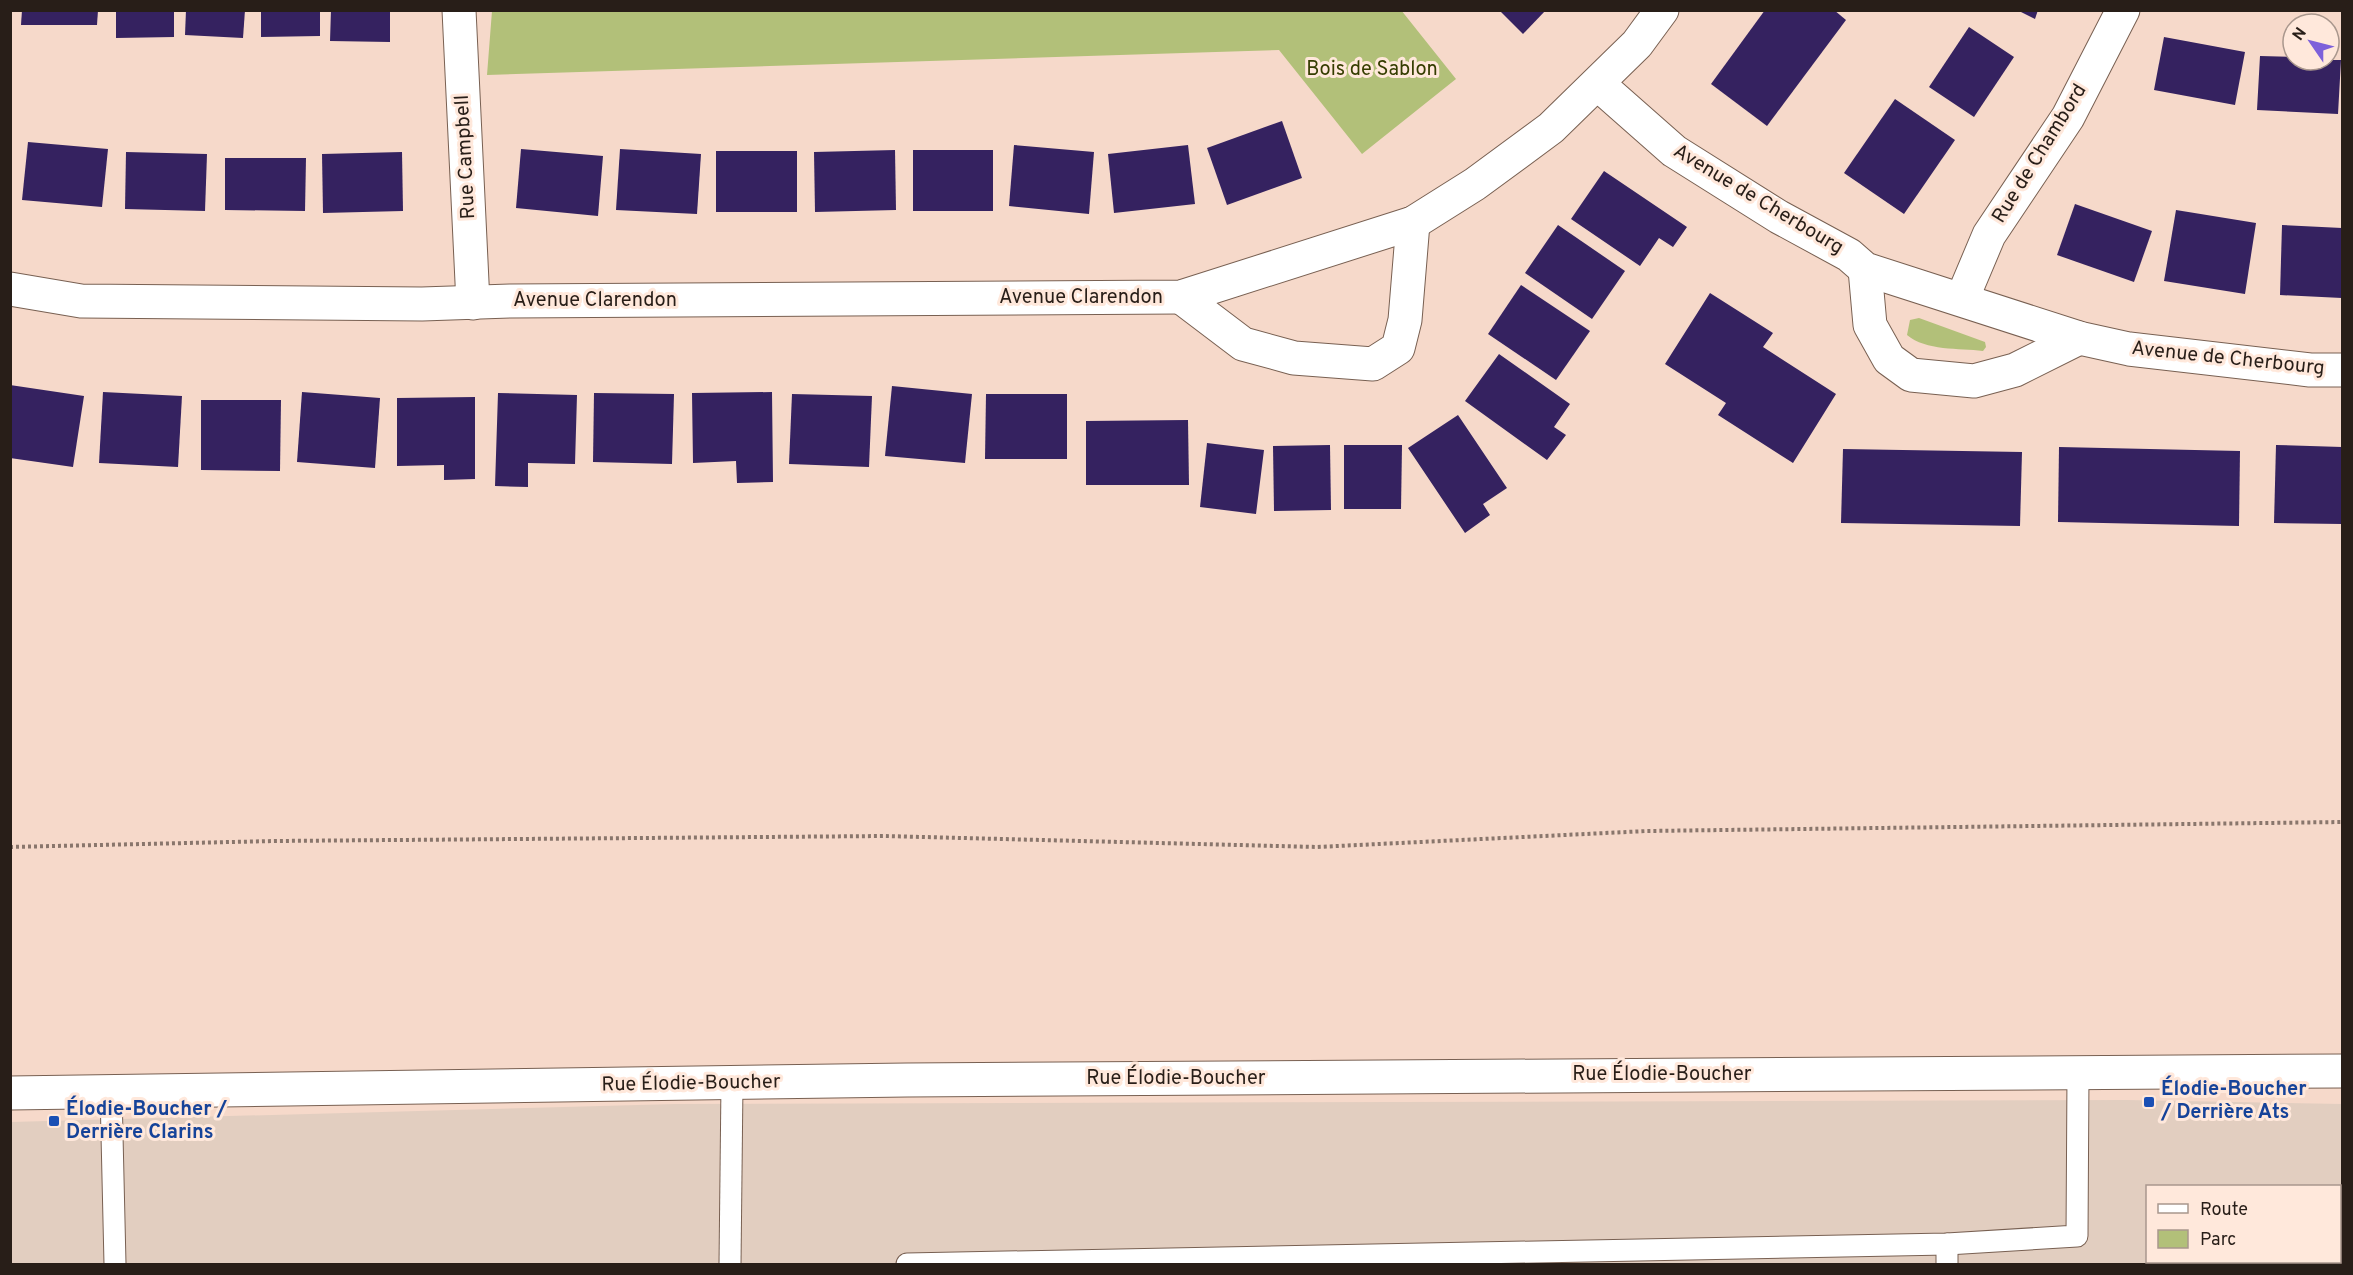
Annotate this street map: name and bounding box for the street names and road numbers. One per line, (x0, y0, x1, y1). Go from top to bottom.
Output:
street label: Rue de Chambord (1987, 79, 2093, 229)
street label: Rue Campbell (450, 94, 482, 220)
street label: Avenue de Cherbourg (1668, 139, 1848, 261)
street label: Avenue Clarendon (999, 285, 1163, 311)
street label: Avenue Clarendon (513, 288, 677, 314)
street label: Avenue de Cherbourg (2130, 336, 2326, 382)
street label: Rue Élodie-Boucher (1572, 1060, 1752, 1088)
street label: Rue Élodie-Boucher (1086, 1064, 1266, 1092)
street label: Rue Élodie-Boucher (601, 1067, 781, 1099)

